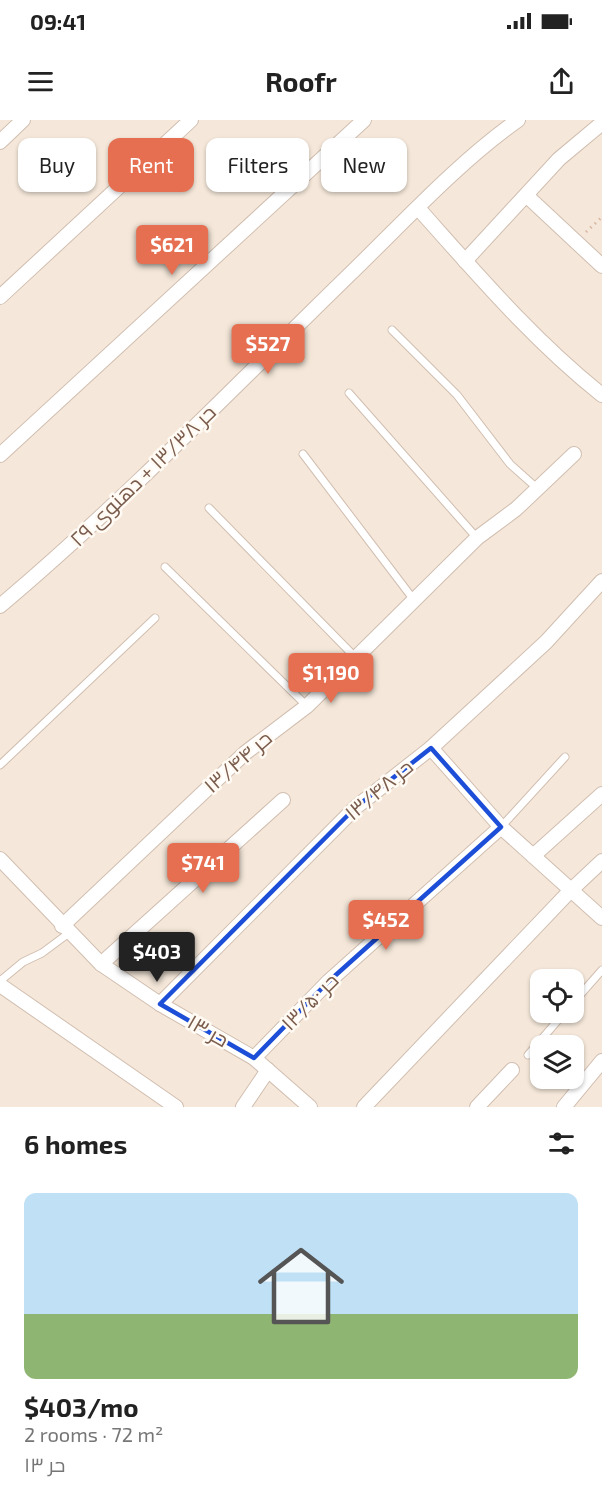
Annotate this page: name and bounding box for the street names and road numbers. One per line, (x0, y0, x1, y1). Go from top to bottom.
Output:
street label: حر ۱۳/۳۸ + دهنوی ۲۹ (64, 399, 221, 552)
street label: حر ۱۳/۴۴ (198, 725, 277, 798)
street label: حر ۱۳/۴۸ (339, 753, 418, 825)
street label: حر ۱۳/۵۰ (275, 967, 344, 1036)
street label: حر ۱۳ (183, 1008, 234, 1052)

